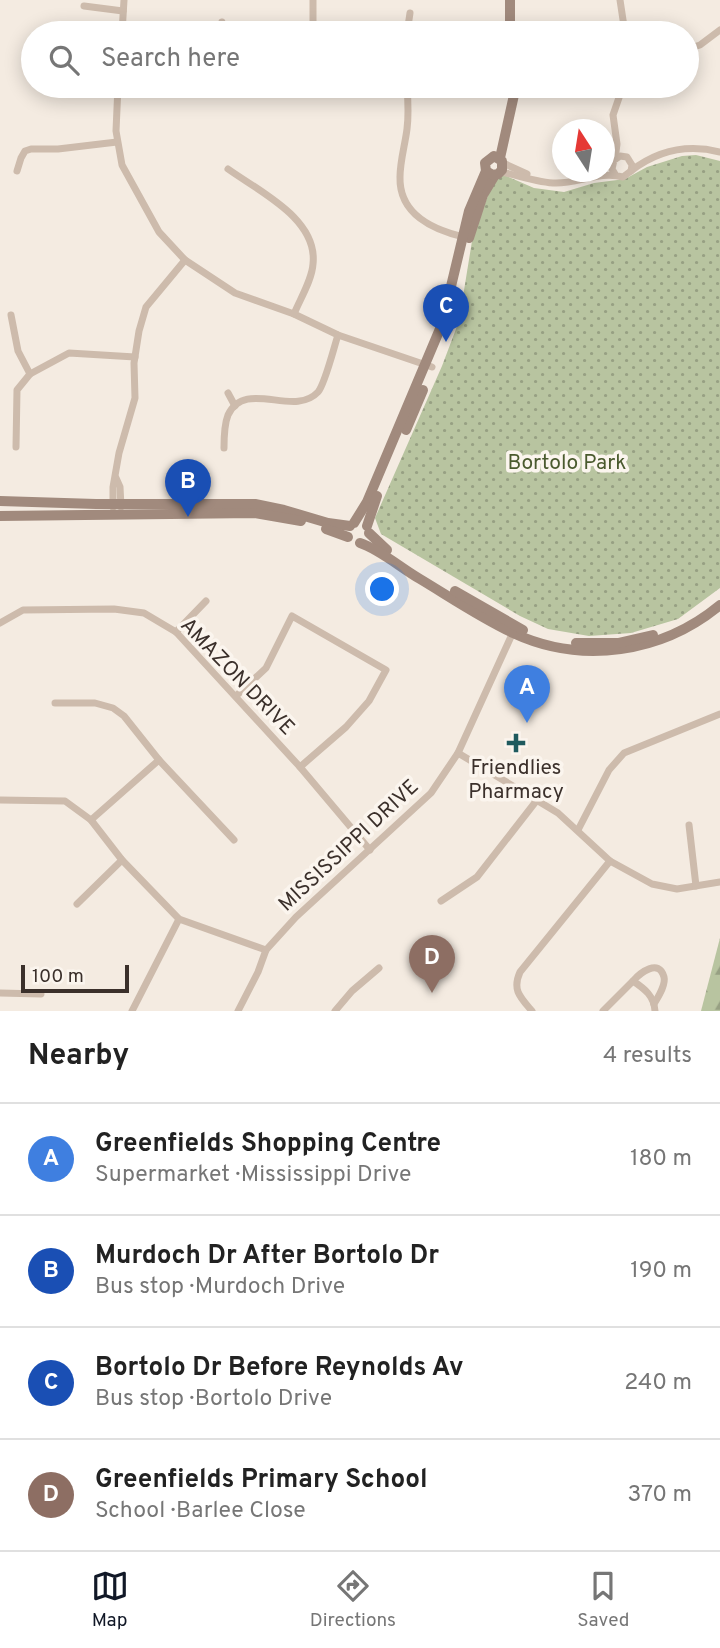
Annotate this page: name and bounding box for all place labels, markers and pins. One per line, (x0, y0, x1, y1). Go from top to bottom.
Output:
pin: C (423, 284, 469, 342)
pin: B (165, 459, 211, 517)
pin: A (504, 665, 550, 723)
marker: Friendlies Pharmacy (508, 735, 524, 751)
place label: Friendlies Pharmacy (468, 755, 564, 806)
pin: D (409, 935, 455, 993)

